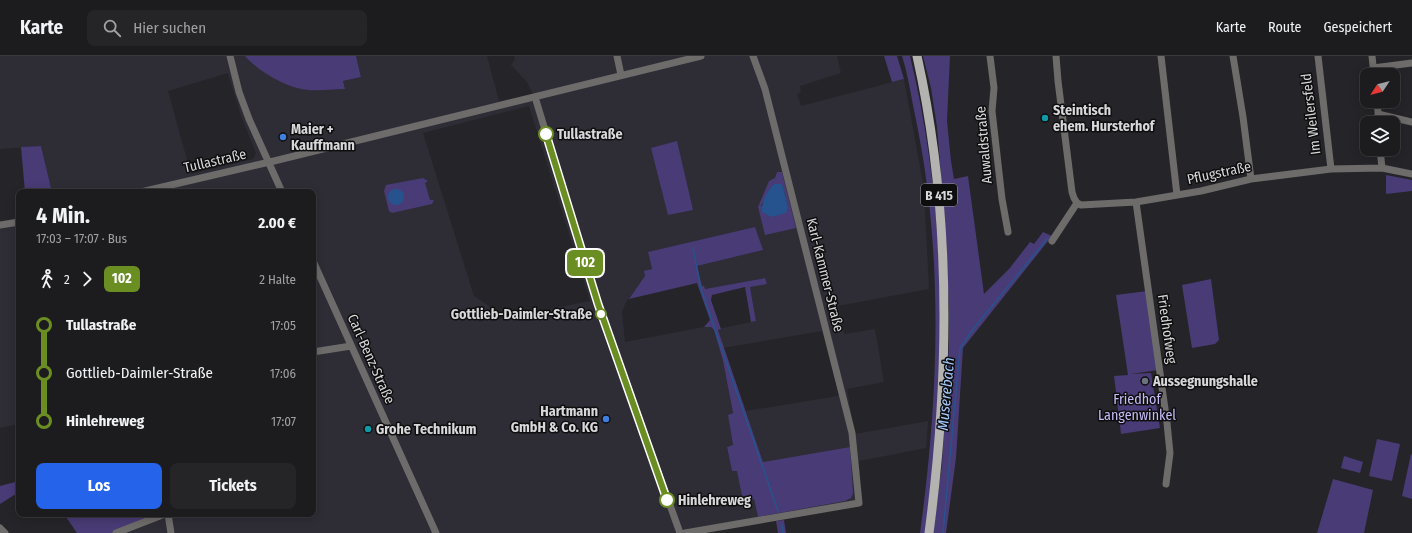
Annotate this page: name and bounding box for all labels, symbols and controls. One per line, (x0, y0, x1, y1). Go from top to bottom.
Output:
search box (87, 10, 367, 46)
text: Karte (20, 16, 63, 39)
icon: search (101, 17, 123, 39)
text: Hier suchen (133, 19, 206, 37)
text: Karte (1216, 19, 1246, 36)
text: Route (1268, 19, 1301, 36)
text: Gespeichert (1323, 19, 1392, 36)
north arrow (1360, 68, 1400, 108)
map controls (1360, 68, 1400, 156)
street label: Im Weilersfeld (1298, 72, 1324, 156)
place label: Steintisch ehem. Hursterhof (1053, 102, 1156, 135)
street label: Auwaldstraße (972, 105, 996, 184)
marker: Steintisch ehem. Hursterhof (1040, 113, 1050, 123)
button: layers (1360, 116, 1400, 156)
place label: Maier + Kauffmann (291, 121, 355, 154)
marker: Tullastraße (538, 126, 554, 142)
place label: Tullastraße (557, 126, 623, 143)
marker: Maier + Kauffmann (278, 132, 288, 142)
street label: Tullastraße (182, 146, 248, 176)
street label: Pflugstraße (1185, 158, 1253, 188)
road number: B 415 (921, 184, 957, 206)
text: 4 Min. (36, 202, 90, 229)
text: 2.00 € (258, 214, 296, 232)
street label: Karl-Kammer-Straße (803, 216, 847, 334)
text: 17:03 – 17:07 · Bus (36, 231, 127, 246)
line badge: 102 (562, 250, 608, 276)
text: 102 (575, 254, 595, 271)
icon: walk (36, 268, 58, 290)
icon: forward (76, 268, 98, 290)
text: 102 (112, 270, 132, 287)
text: 2 (64, 272, 70, 287)
text: 2 Halte (259, 272, 296, 287)
street label: Friedhofweg (1154, 293, 1180, 365)
place label: Gottlieb-Daimler-Straße (451, 306, 592, 323)
marker: Gottlieb-Daimler-Straße (595, 308, 607, 320)
street label: Carl-Benz-Straße (344, 312, 398, 407)
text: Tullastraße (66, 316, 136, 334)
text: 17:05 (270, 318, 296, 333)
water label: Muserebach (934, 357, 958, 431)
text: Gottlieb-Daimler-Straße (66, 364, 213, 382)
text: 17:06 (270, 366, 296, 381)
place label: Aussegnungshalle (1152, 373, 1258, 390)
marker: Aussegnungshalle (1140, 376, 1150, 386)
park label: Friedhof Langenwinkel (1098, 391, 1176, 424)
place label: Hartmann GmbH & Co. KG (511, 403, 598, 436)
text: Hinlehreweg (66, 412, 144, 430)
text: 17:07 (271, 414, 296, 429)
marker: Hartmann GmbH & Co. KG (601, 414, 611, 424)
place label: Grohe Technikum (376, 421, 477, 438)
marker: Grohe Technikum (363, 424, 373, 434)
button: Los (36, 463, 162, 509)
button: Tickets (170, 463, 296, 509)
marker: Hinlehreweg (659, 492, 675, 508)
place label: Hinlehreweg (678, 492, 751, 509)

